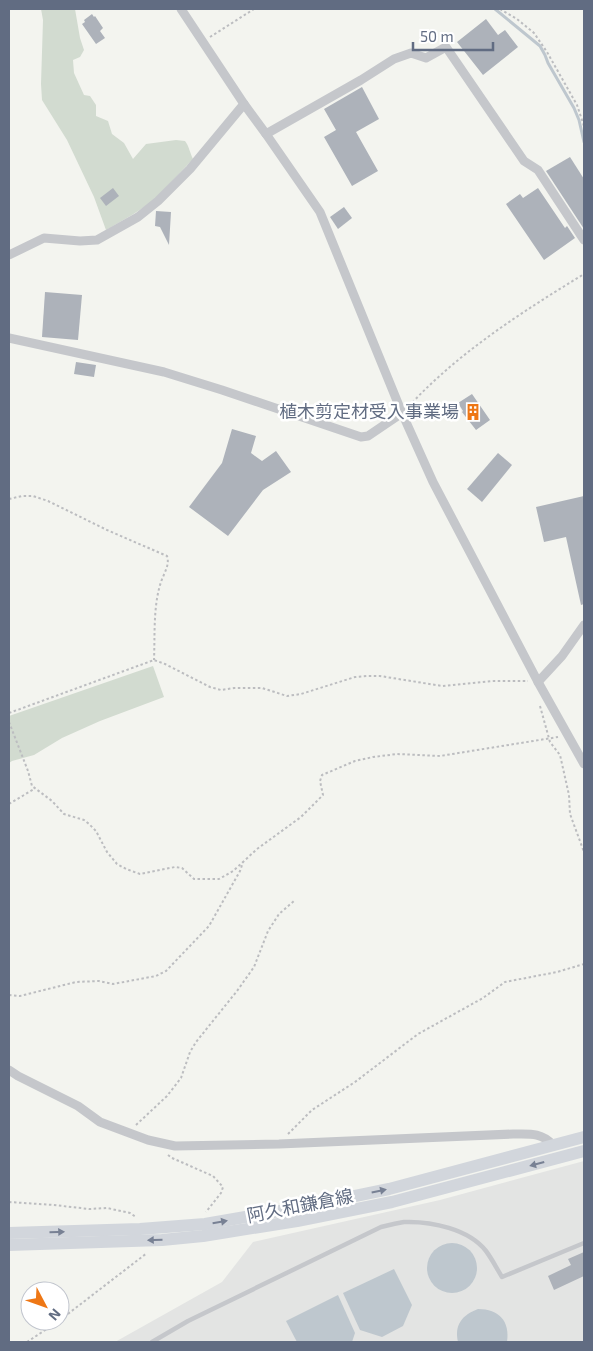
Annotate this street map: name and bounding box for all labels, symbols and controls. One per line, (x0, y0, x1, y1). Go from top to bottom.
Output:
scale bar (413, 20, 493, 52)
text: 50 m (420, 27, 454, 45)
place label: 植木剪定材受入事業場 (279, 400, 459, 422)
building icon: 植木剪定材受入事業場 (463, 402, 483, 422)
one-way arrow (530, 1160, 545, 1168)
street label: 阿久和鎌倉線 (245, 1184, 355, 1226)
one-way arrow (372, 1187, 387, 1195)
one-way arrow (212, 1217, 228, 1225)
one-way arrow (50, 1227, 66, 1235)
one-way arrow (147, 1237, 163, 1245)
north arrow (20, 1281, 70, 1331)
text: N (45, 1305, 65, 1324)

